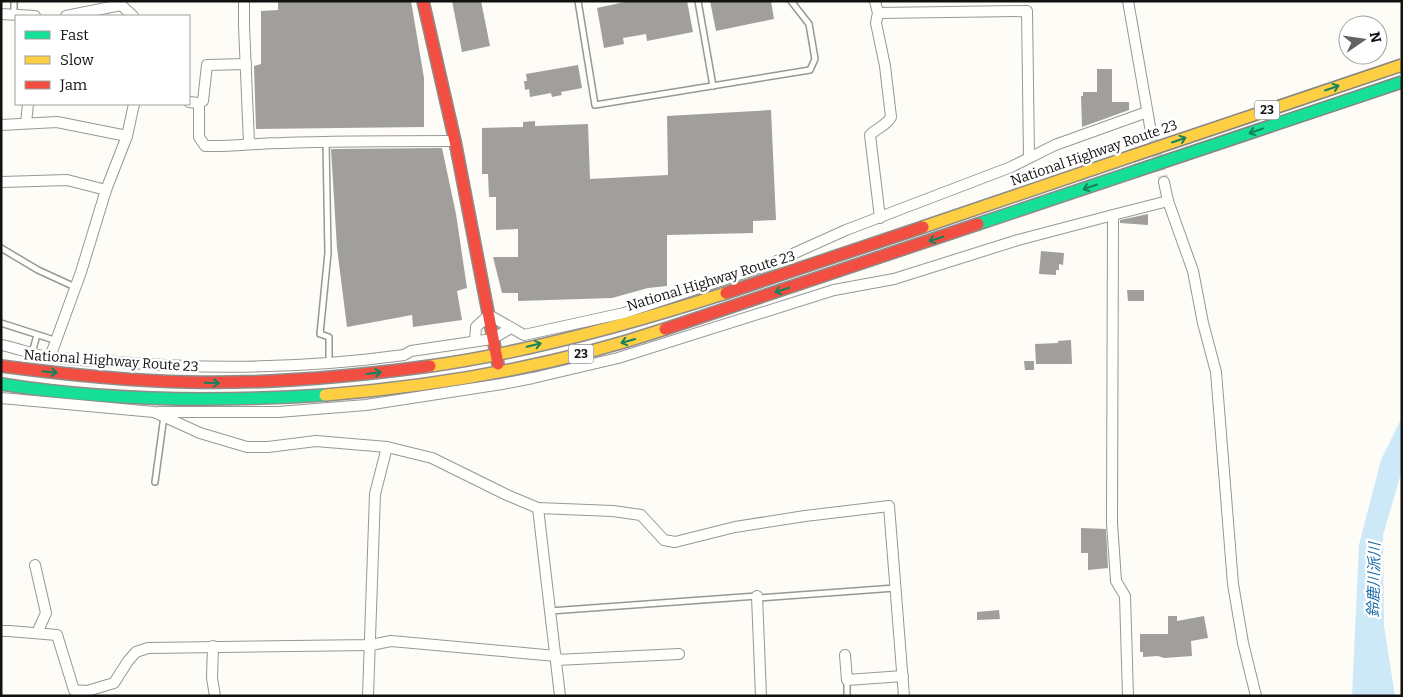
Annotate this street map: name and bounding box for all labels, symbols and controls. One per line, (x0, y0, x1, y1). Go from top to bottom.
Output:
legend (15, 15, 190, 105)
north arrow (1338, 15, 1388, 65)
text: Fast (60, 26, 89, 44)
text: N (1366, 30, 1385, 45)
text: Slow (60, 51, 95, 69)
text: Jam (59, 76, 88, 94)
one-way arrow (1324, 83, 1340, 92)
road number: 23 (1254, 100, 1280, 120)
street label: National Highway Route 23 (1008, 116, 1180, 190)
one-way arrow (1249, 127, 1264, 136)
one-way arrow (1170, 135, 1186, 145)
one-way arrow (1083, 183, 1099, 192)
one-way arrow (929, 235, 945, 244)
street label: National Highway Route 23 (625, 247, 797, 315)
one-way arrow (775, 286, 790, 295)
one-way arrow (620, 336, 636, 346)
one-way arrow (525, 340, 541, 349)
road number: 23 (568, 344, 594, 364)
street label: National Highway Route 23 (23, 346, 199, 376)
one-way arrow (41, 367, 57, 377)
one-way arrow (365, 368, 381, 378)
one-way arrow (203, 378, 219, 388)
water label: 鈴鹿川派川 (1364, 540, 1384, 618)

